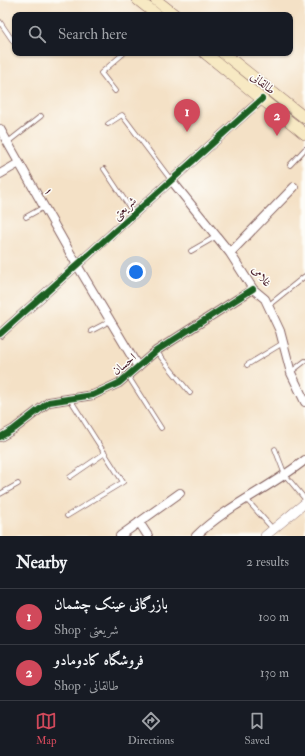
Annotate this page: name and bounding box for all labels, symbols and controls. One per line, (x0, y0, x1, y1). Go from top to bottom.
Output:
search box (12, 12, 293, 56)
icon: search (26, 23, 48, 45)
text: Search here (58, 25, 127, 44)
street label: طالقانی (247, 69, 278, 98)
pin: 1 (174, 99, 200, 132)
pin: 2 (264, 103, 290, 136)
street label: ۱ (40, 184, 57, 198)
street label: شریعتی (109, 194, 140, 224)
your location (126, 262, 146, 282)
street label: غلامی (248, 263, 275, 290)
street label: احسان (109, 350, 140, 379)
text: Nearby (16, 552, 67, 573)
text: 2 results (246, 554, 289, 570)
text: بازرگانی عینک چشمان (54, 595, 168, 614)
text: 1 (27, 609, 31, 625)
text: 100 m (258, 609, 289, 625)
text: Shop · شریعتی (54, 622, 119, 638)
text: فروشگاه کادومادو (54, 651, 144, 670)
text: 2 (26, 665, 32, 681)
text: 130 m (260, 665, 289, 681)
text: Shop · طالقانی (54, 678, 119, 694)
tab: Map (35, 710, 57, 747)
tab: Directions (128, 710, 174, 747)
tab: Saved (245, 710, 270, 747)

